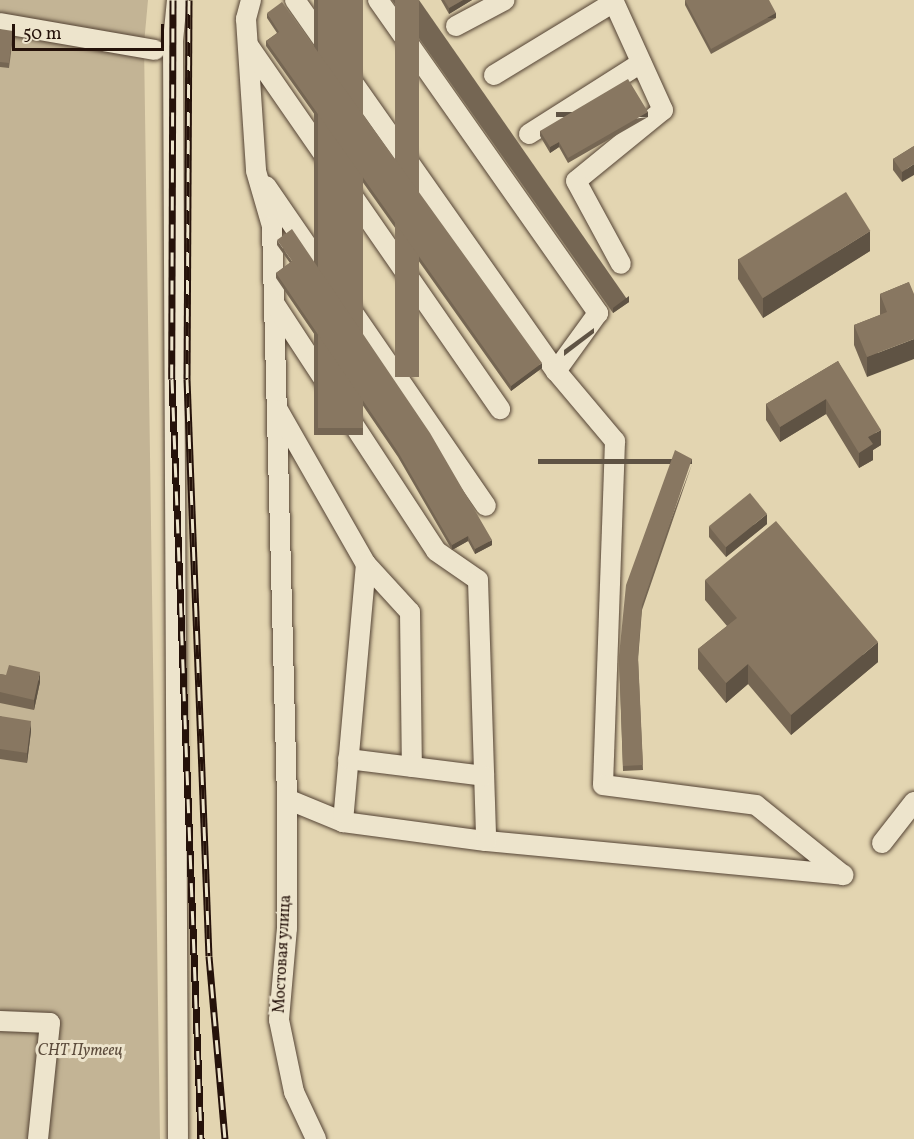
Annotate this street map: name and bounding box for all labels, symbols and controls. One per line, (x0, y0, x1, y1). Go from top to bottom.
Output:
scale bar (15, 12, 166, 50)
text: 50 m (23, 22, 62, 47)
street label: Мостовая улица (270, 894, 296, 1014)
park label: СНТ Путеец (38, 1041, 122, 1061)

